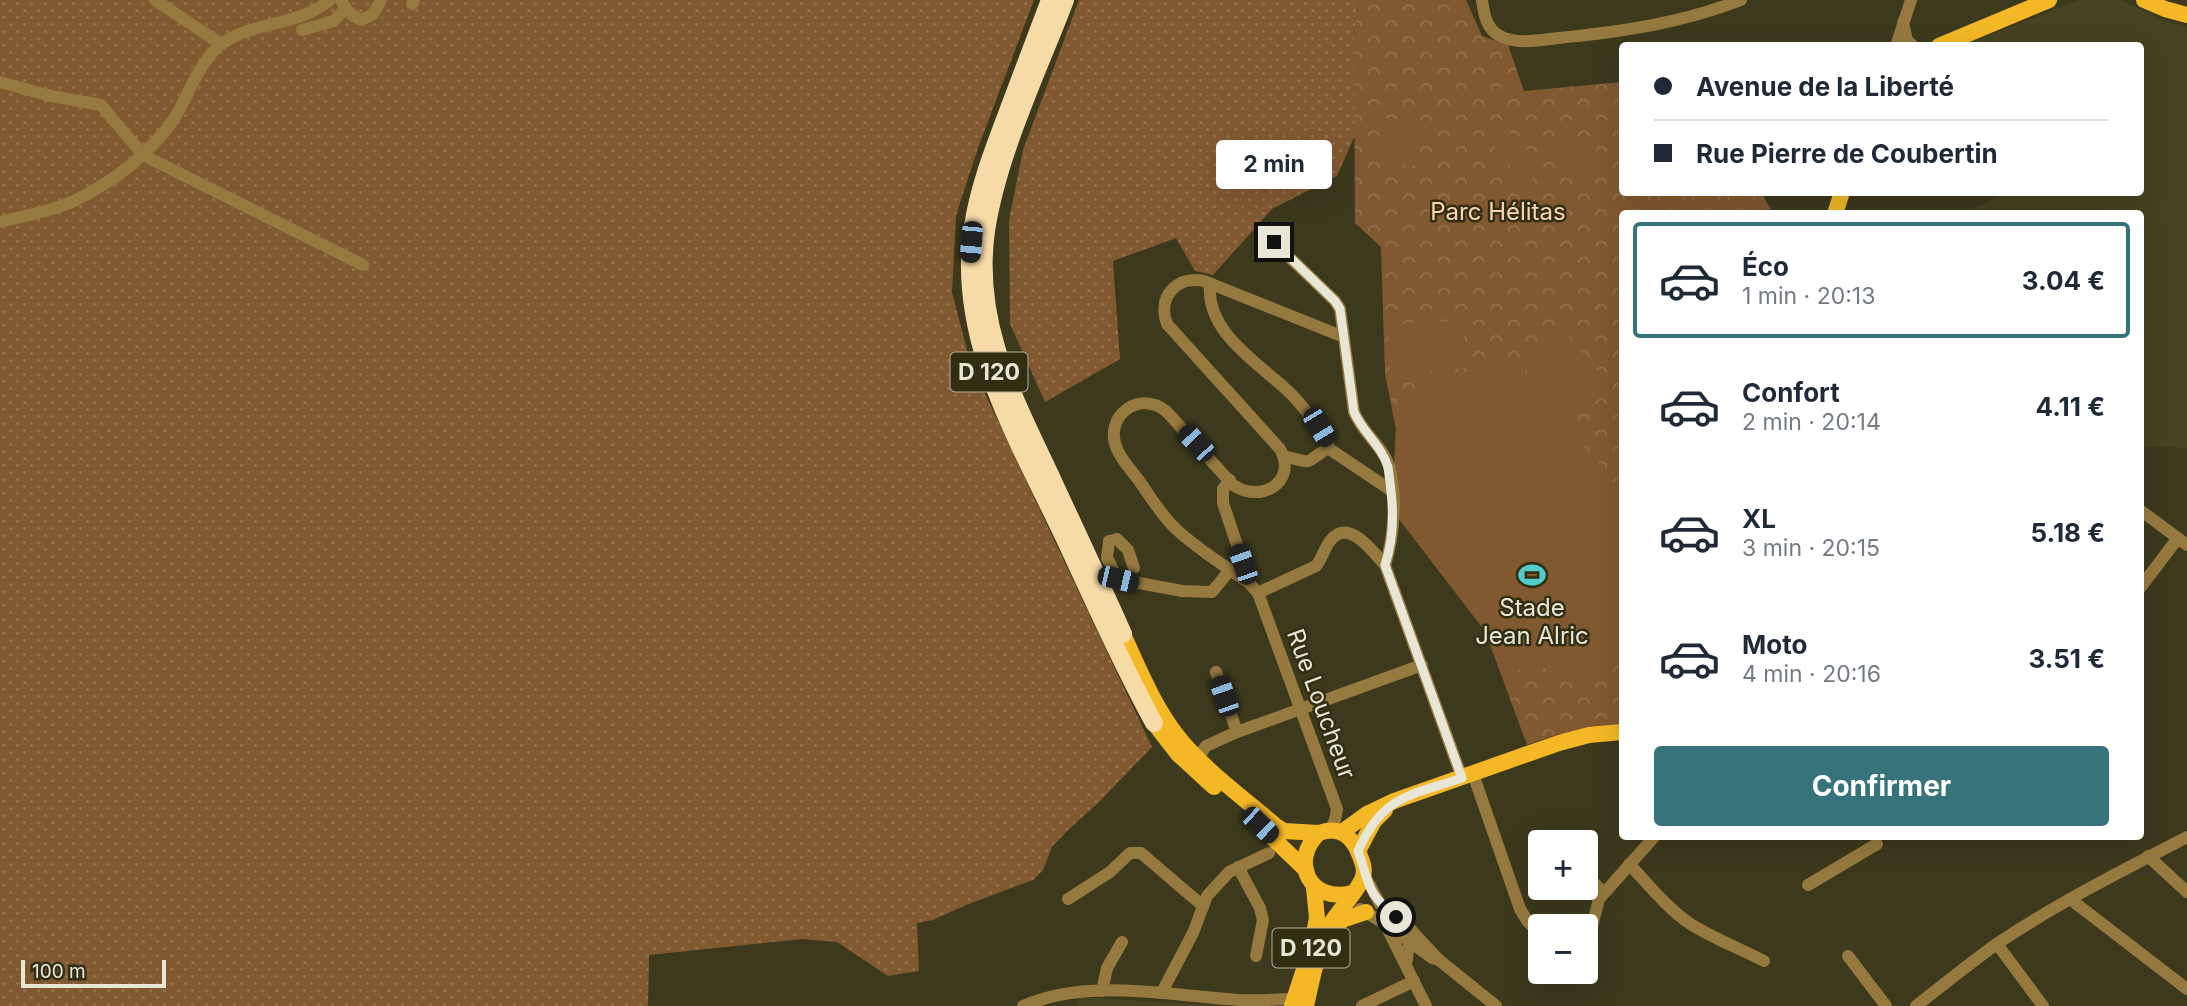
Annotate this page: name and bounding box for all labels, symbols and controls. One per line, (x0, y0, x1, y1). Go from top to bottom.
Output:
text: Avenue de la Liberté (1696, 71, 1954, 102)
text: Rue Pierre de Coubertin (1696, 138, 1998, 169)
callout: 2 min (1216, 140, 1332, 190)
text: 2 min (1243, 150, 1305, 178)
park label: Parc Hélitas (1430, 197, 1566, 226)
car (959, 220, 984, 264)
route end (1258, 226, 1290, 258)
icon: car (1658, 249, 1721, 312)
text: Éco (1742, 251, 1789, 282)
text: 3.04 € (2022, 265, 2105, 296)
text: 1 min · 20:13 (1742, 282, 1875, 310)
road number: D 120 (950, 352, 1028, 392)
icon: car (1658, 375, 1721, 438)
text: Confort (1742, 377, 1840, 408)
text: 4.11 € (2036, 391, 2105, 422)
car (1300, 404, 1339, 450)
text: 2 min · 20:14 (1742, 408, 1881, 436)
car (1174, 420, 1219, 466)
icon: car (1658, 501, 1721, 564)
text: XL (1742, 503, 1776, 534)
text: 5.18 € (2031, 517, 2105, 548)
text: 3 min · 20:15 (1742, 534, 1880, 562)
car (1227, 541, 1260, 587)
sports icon: Stade Jean Alric (1517, 560, 1547, 590)
car (1096, 564, 1141, 594)
place label: Stade Jean Alric (1475, 593, 1589, 650)
street label: Rue Loucheur (1281, 625, 1362, 783)
icon: car (1658, 627, 1721, 690)
text: Moto (1742, 629, 1807, 660)
text: 3.51 € (2028, 643, 2105, 674)
text: 4 min · 20:16 (1742, 660, 1881, 688)
car (1208, 673, 1241, 719)
button: Confirmer (1654, 746, 2109, 826)
car (1238, 803, 1283, 847)
map controls (1528, 830, 1598, 984)
button: + (1528, 830, 1598, 900)
route start (1380, 901, 1412, 933)
button: − (1528, 914, 1598, 984)
road number: D 120 (1272, 928, 1350, 967)
scale bar (21, 957, 166, 989)
text: 100 m (32, 960, 86, 983)

